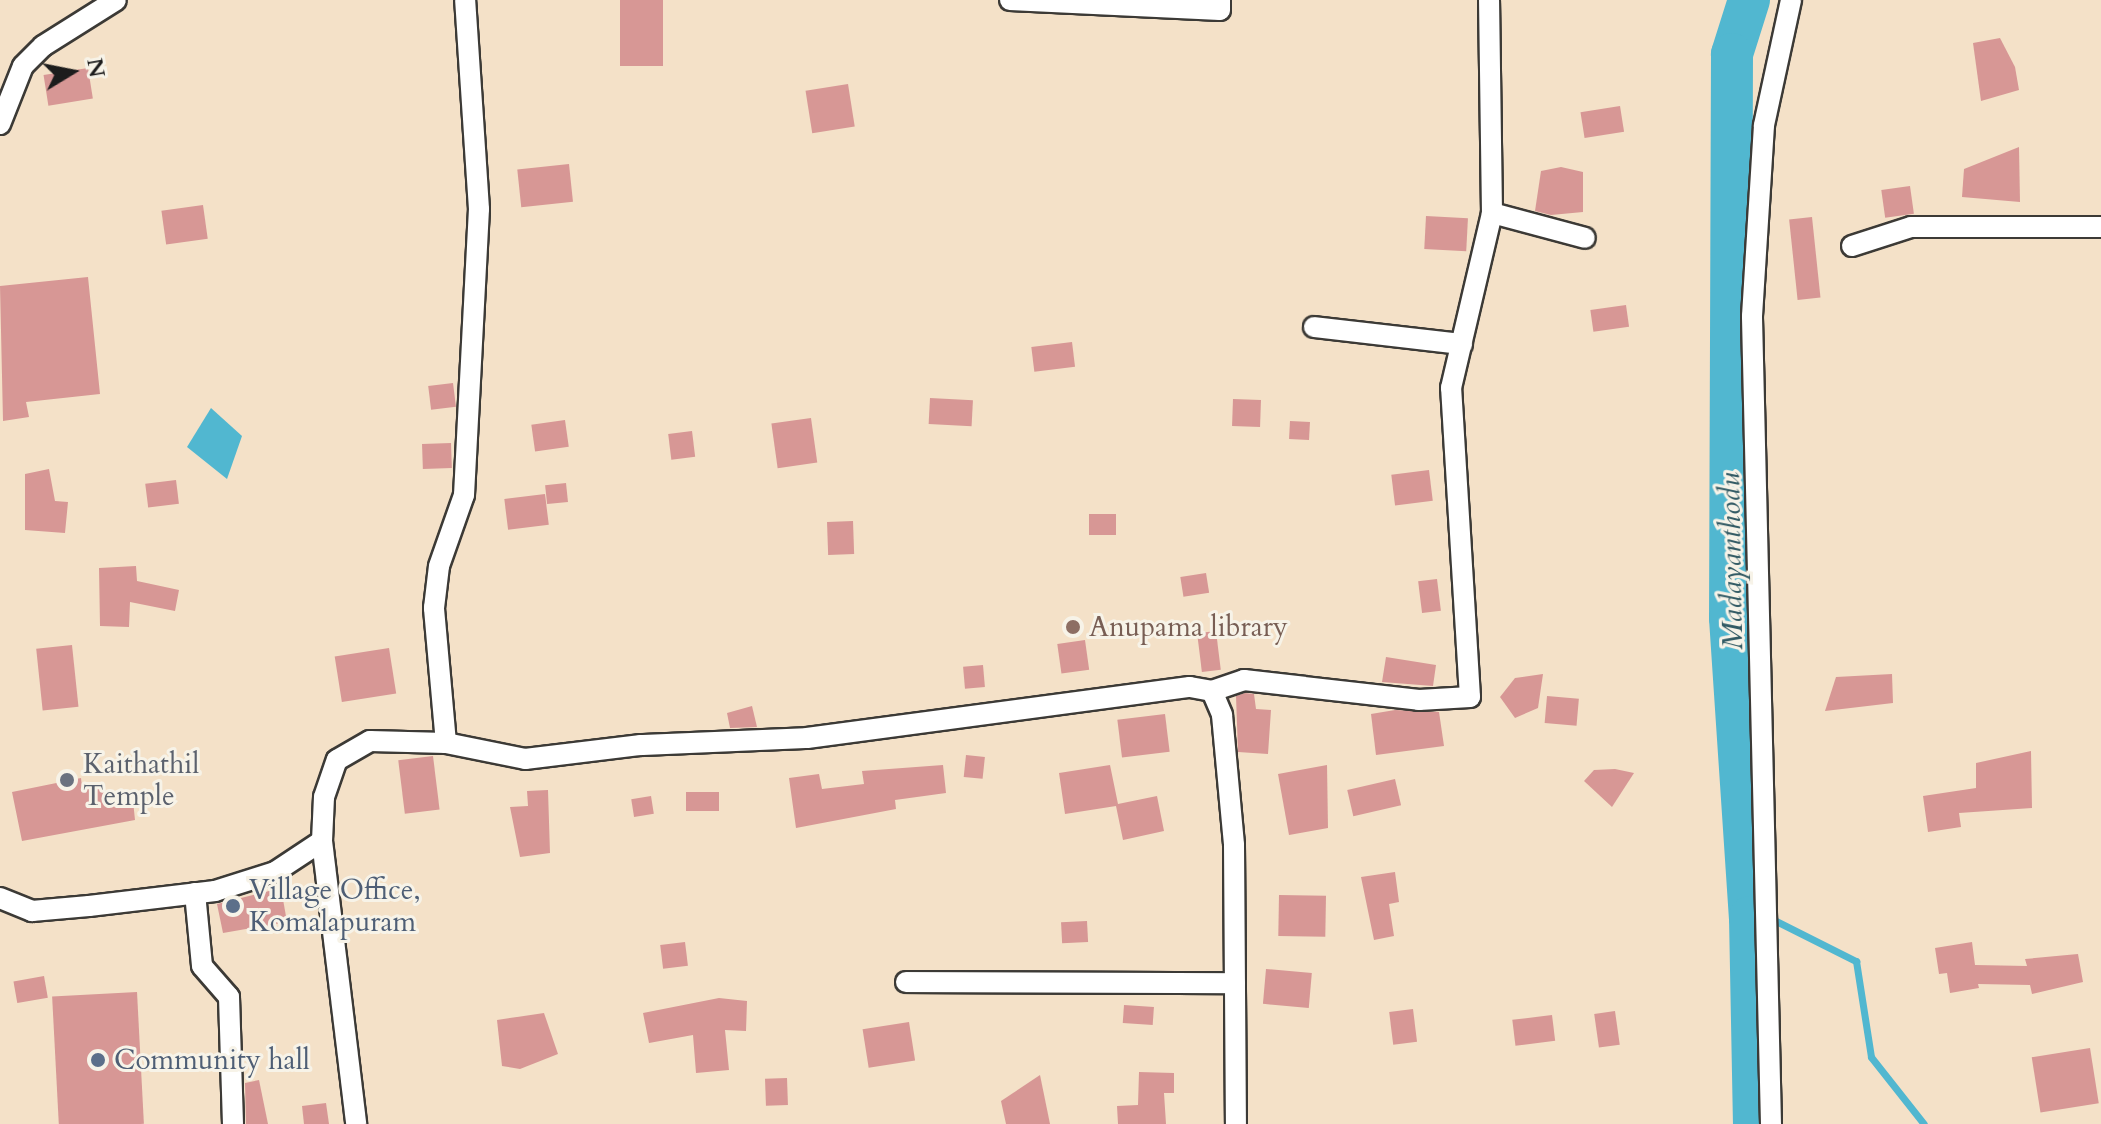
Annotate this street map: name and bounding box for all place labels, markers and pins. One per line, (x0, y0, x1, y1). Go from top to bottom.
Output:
place label: Anupama library (1089, 610, 1288, 644)
marker: Anupama library (1064, 618, 1082, 636)
place label: Kaithathil Temple (83, 747, 199, 813)
marker: Kaithathil Temple (58, 771, 76, 789)
place label: Village Office, Komalapuram (249, 873, 421, 939)
marker: Village Office, Komalapuram (224, 897, 242, 915)
place label: Community hall (114, 1043, 310, 1077)
marker: Community hall (89, 1051, 107, 1069)

